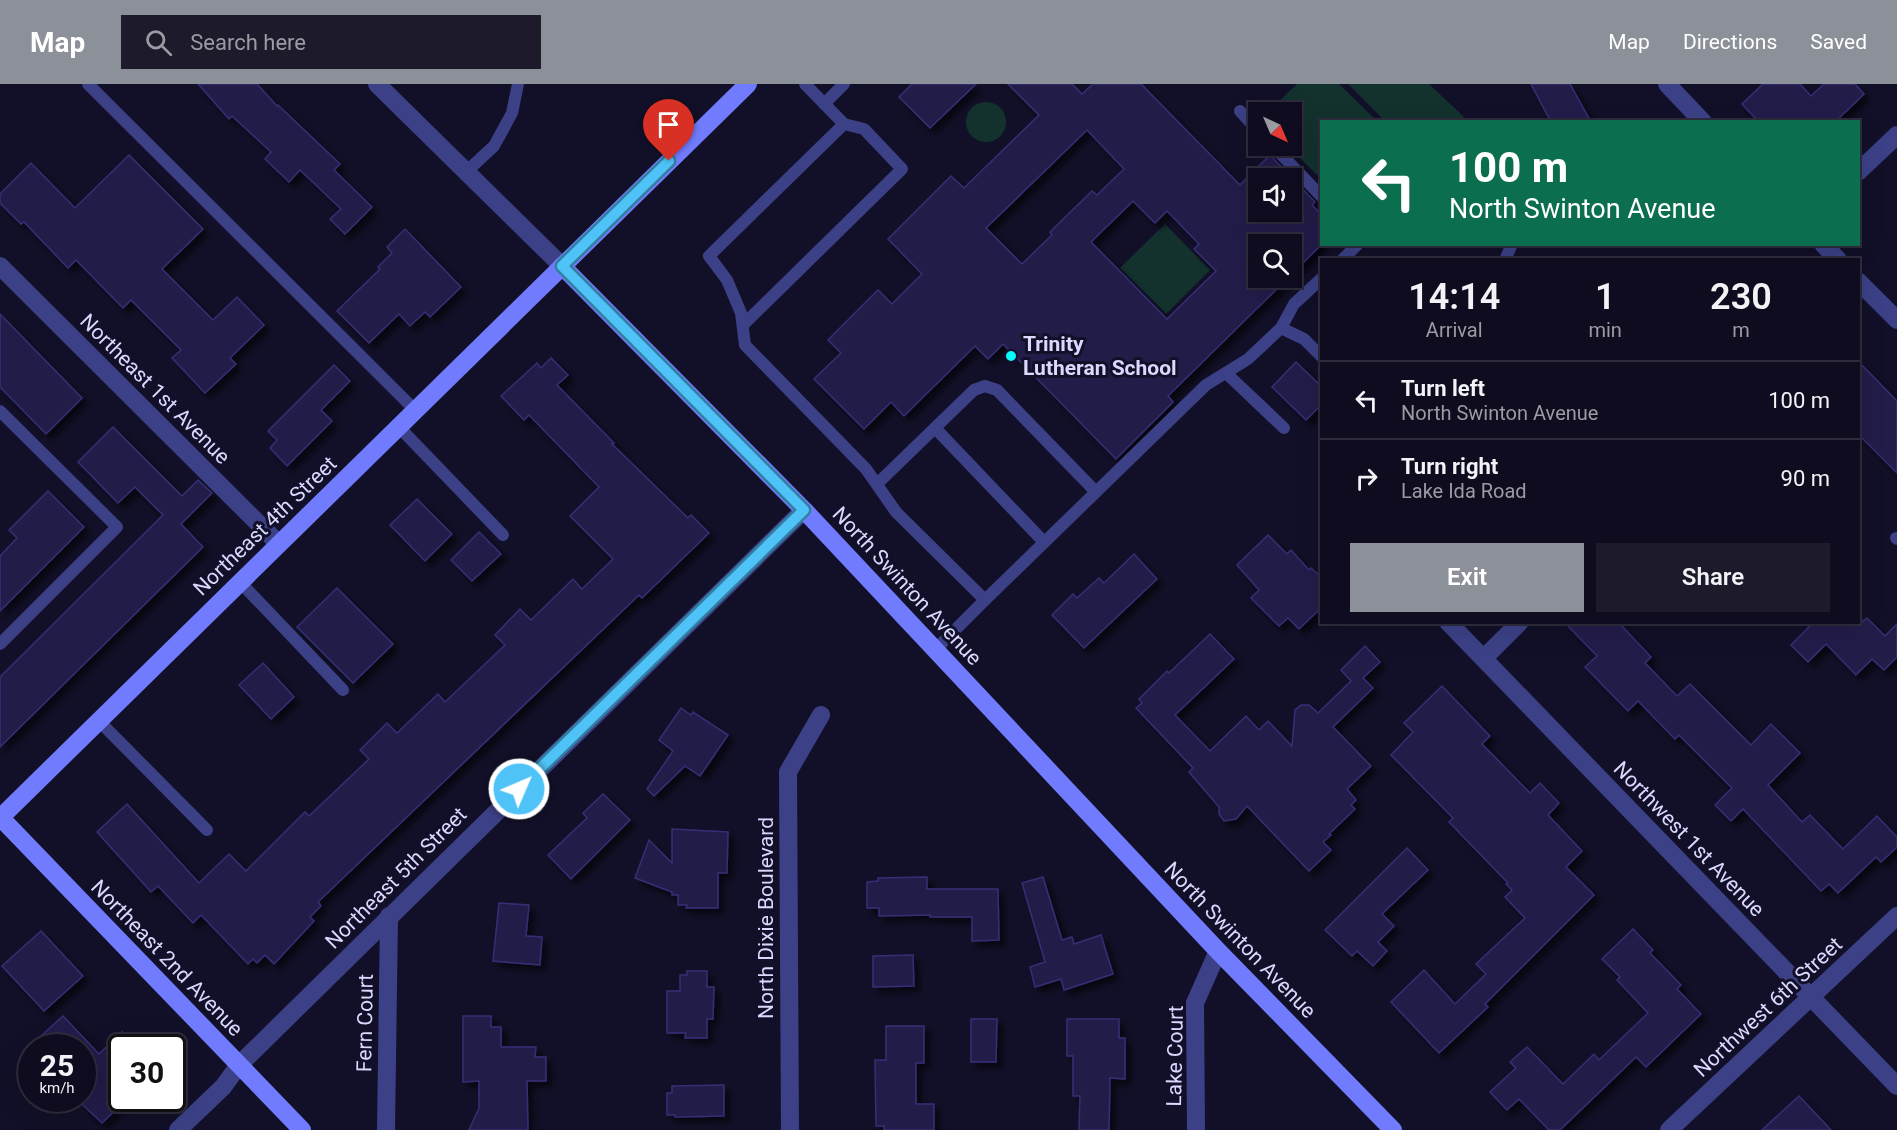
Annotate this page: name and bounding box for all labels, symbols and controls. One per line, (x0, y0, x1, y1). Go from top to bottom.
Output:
search box (121, 15, 541, 69)
text: Map (30, 26, 85, 59)
icon: search (142, 26, 175, 59)
text: Search here (190, 30, 306, 55)
text: Map (1608, 30, 1650, 54)
text: Directions (1683, 30, 1777, 54)
text: Saved (1810, 30, 1867, 54)
pin (643, 99, 694, 161)
north arrow (1248, 102, 1302, 156)
map controls (1248, 102, 1302, 288)
icon: arrive (652, 108, 685, 141)
text: 100 m (1449, 143, 1568, 192)
icon: left (1350, 144, 1428, 222)
button: sound (1248, 168, 1302, 222)
text: North Swinton Avenue (1449, 193, 1716, 225)
button: search (1248, 234, 1302, 288)
text: 14:14 (1408, 276, 1500, 318)
text: 1 (1595, 276, 1615, 318)
text: 230 (1710, 276, 1772, 318)
street label: Northeast 1st Avenue (75, 309, 235, 469)
text: Arrival (1426, 318, 1483, 342)
text: min (1588, 318, 1622, 342)
text: m (1732, 318, 1750, 342)
place label: Trinity Lutheran School (1023, 332, 1177, 380)
marker: Trinity Lutheran School (1004, 349, 1018, 363)
text: Turn left (1401, 376, 1485, 401)
icon: left (1350, 384, 1383, 417)
text: 100 m (1768, 388, 1830, 413)
text: North Swinton Avenue (1401, 401, 1598, 425)
street label: Northeast 4th Street (189, 452, 342, 600)
text: Turn right (1401, 454, 1498, 479)
icon: right (1350, 462, 1383, 495)
text: 90 m (1781, 466, 1830, 491)
text: Lake Ida Road (1401, 479, 1527, 503)
street label: North Swinton Avenue (828, 502, 986, 670)
button: Exit (1350, 543, 1584, 612)
button: Share (1596, 543, 1830, 612)
street label: Northwest 1st Avenue (1609, 756, 1769, 922)
position arrow (487, 757, 551, 821)
street label: Northeast 5th Street (321, 802, 472, 953)
street label: North Dixie Boulevard (754, 817, 778, 1019)
street label: North Swinton Avenue (1159, 857, 1321, 1023)
street label: Northeast 2nd Avenue (86, 875, 248, 1041)
street label: Northwest 6th Street (1689, 932, 1847, 1082)
street label: Fern Court (352, 974, 378, 1072)
street label: Lake Court (1162, 1005, 1188, 1107)
speed limit sign: 30 (108, 1034, 186, 1112)
text: 25 (40, 1048, 74, 1083)
text: km/h (39, 1079, 75, 1097)

